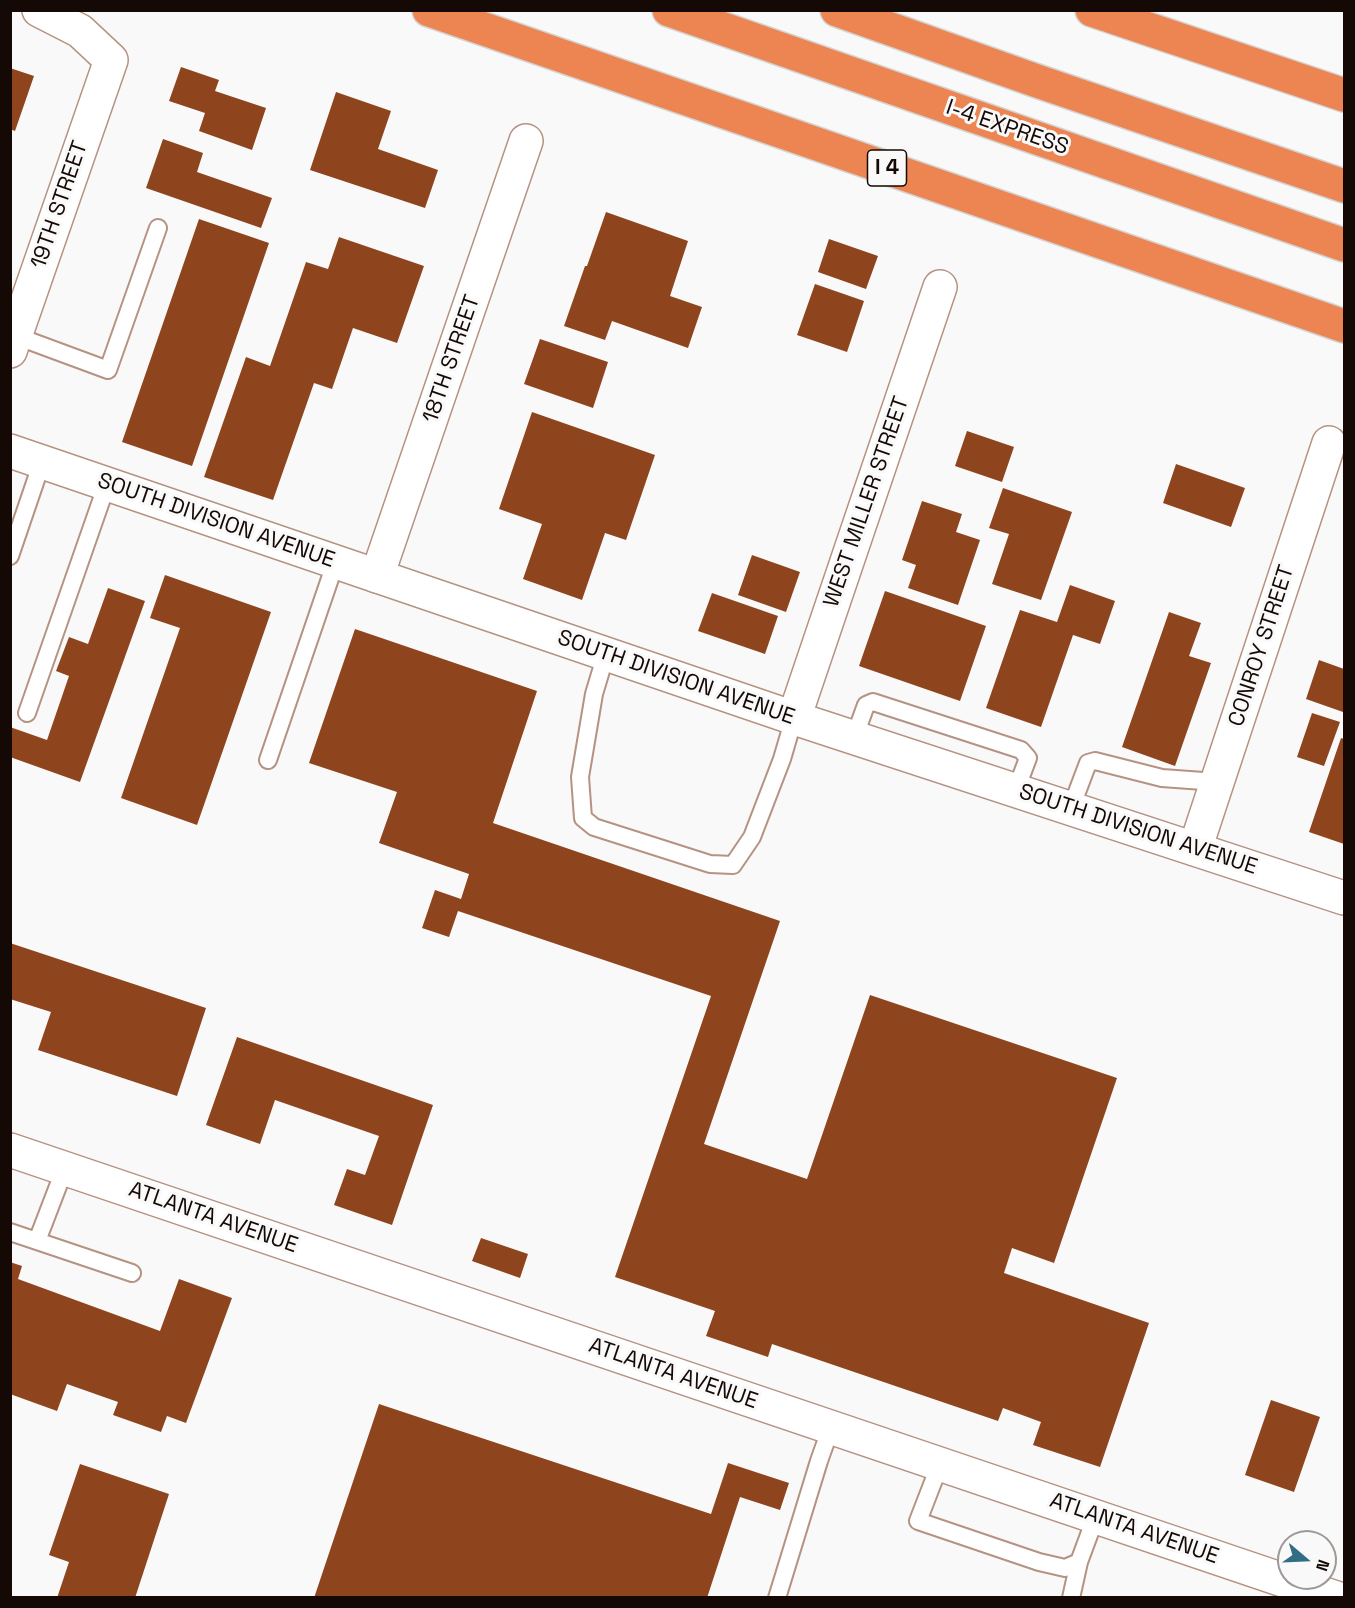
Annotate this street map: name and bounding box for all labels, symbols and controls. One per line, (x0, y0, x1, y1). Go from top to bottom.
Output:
street label: I-4 EXPRESS (942, 95, 1072, 161)
street label: 19TH STREET (26, 138, 94, 272)
road number: I 4 (868, 150, 906, 186)
street label: 18TH STREET (418, 292, 486, 426)
street label: WEST MILLER STREET (819, 393, 915, 611)
street label: SOUTH DIVISION AVENUE (94, 468, 338, 574)
street label: CONROY STREET (1224, 562, 1300, 730)
street label: SOUTH DIVISION AVENUE (554, 625, 798, 731)
street label: SOUTH DIVISION AVENUE (1016, 779, 1260, 881)
street label: ATLANTA AVENUE (125, 1177, 301, 1259)
street label: ATLANTA AVENUE (585, 1333, 761, 1415)
street label: ATLANTA AVENUE (1046, 1488, 1222, 1570)
north arrow (1277, 1530, 1337, 1590)
text: N (1311, 1557, 1334, 1574)

